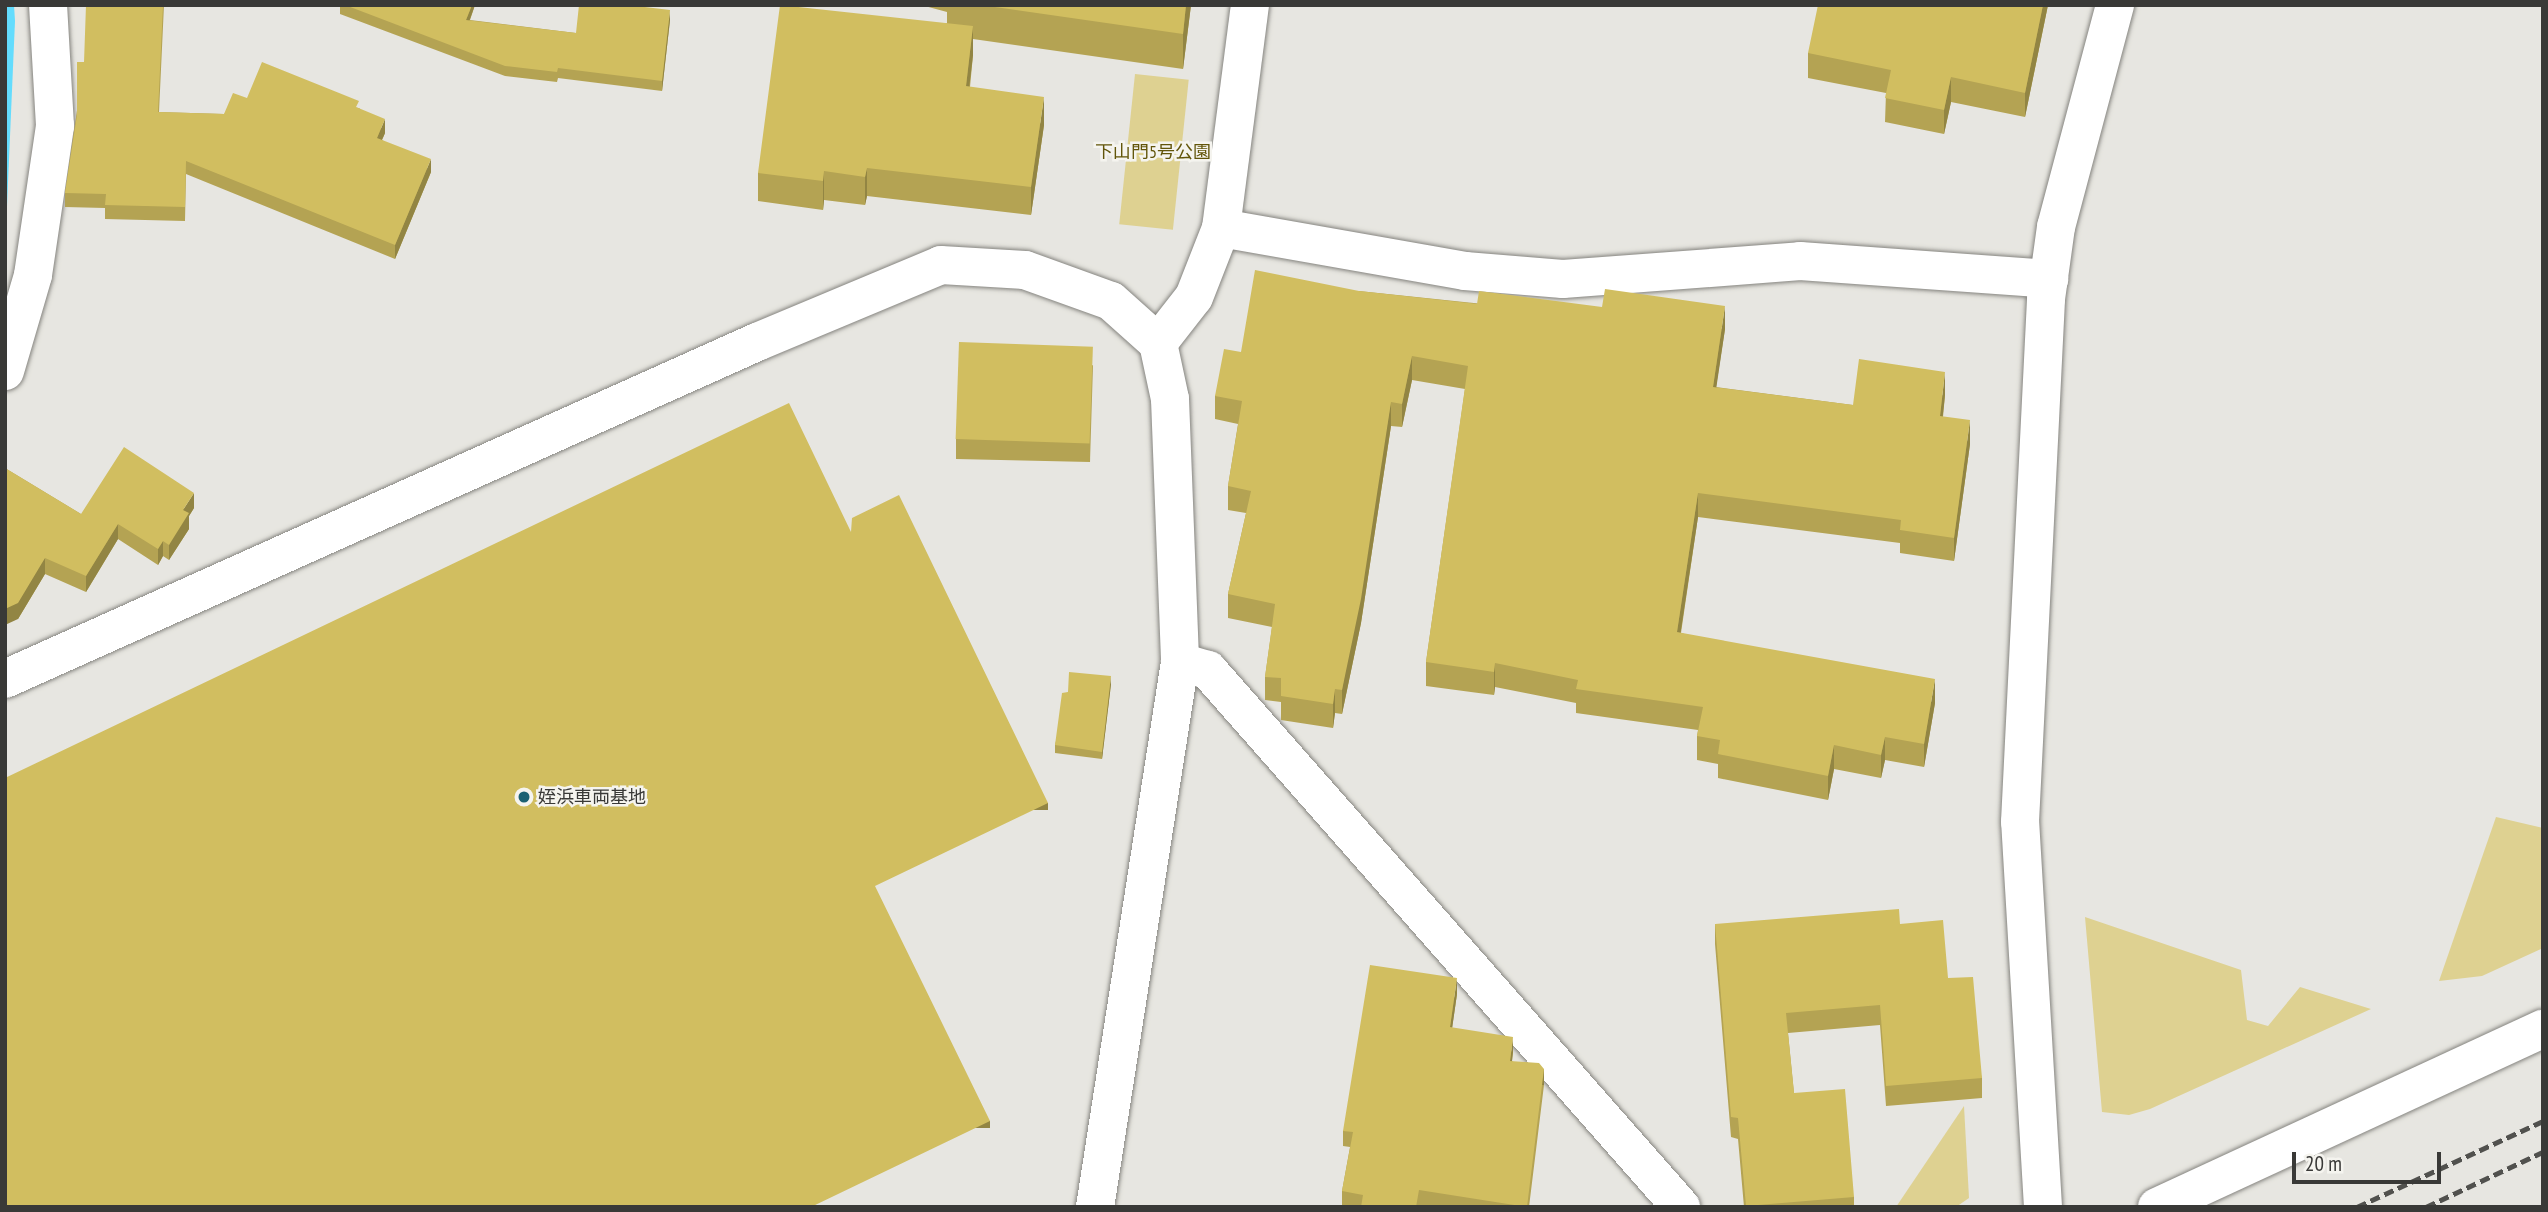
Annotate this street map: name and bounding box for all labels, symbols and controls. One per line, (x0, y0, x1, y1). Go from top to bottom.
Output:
park label: 下山門5号公園 (1095, 141, 1211, 163)
place label: 姪浜車両基地 (538, 786, 646, 808)
marker: 姪浜車両基地 (516, 789, 532, 805)
scale bar (2296, 1138, 2445, 1182)
text: 20 m (2305, 1150, 2342, 1177)

